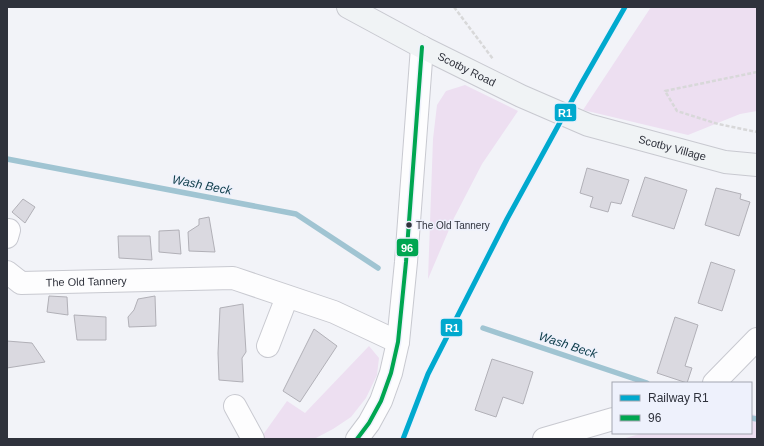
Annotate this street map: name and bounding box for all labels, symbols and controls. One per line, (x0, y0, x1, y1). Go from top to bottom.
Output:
street label: Scotby Road (436, 50, 498, 88)
line badge: R1 (554, 103, 577, 122)
text: R1 (558, 107, 572, 119)
street label: Scotby Village (637, 133, 708, 163)
water label: Wash Beck (171, 172, 234, 198)
marker: The Old Tannery (404, 220, 414, 230)
place label: The Old Tannery (416, 220, 490, 231)
line badge: 96 (396, 238, 419, 257)
text: 96 (401, 242, 413, 254)
street label: The Old Tannery (45, 274, 127, 288)
line badge: R1 (440, 318, 463, 337)
text: R1 (445, 322, 459, 334)
water label: Wash Beck (537, 329, 600, 361)
legend (612, 382, 752, 434)
text: Railway R1 (648, 391, 709, 405)
text: 96 (648, 411, 662, 425)

